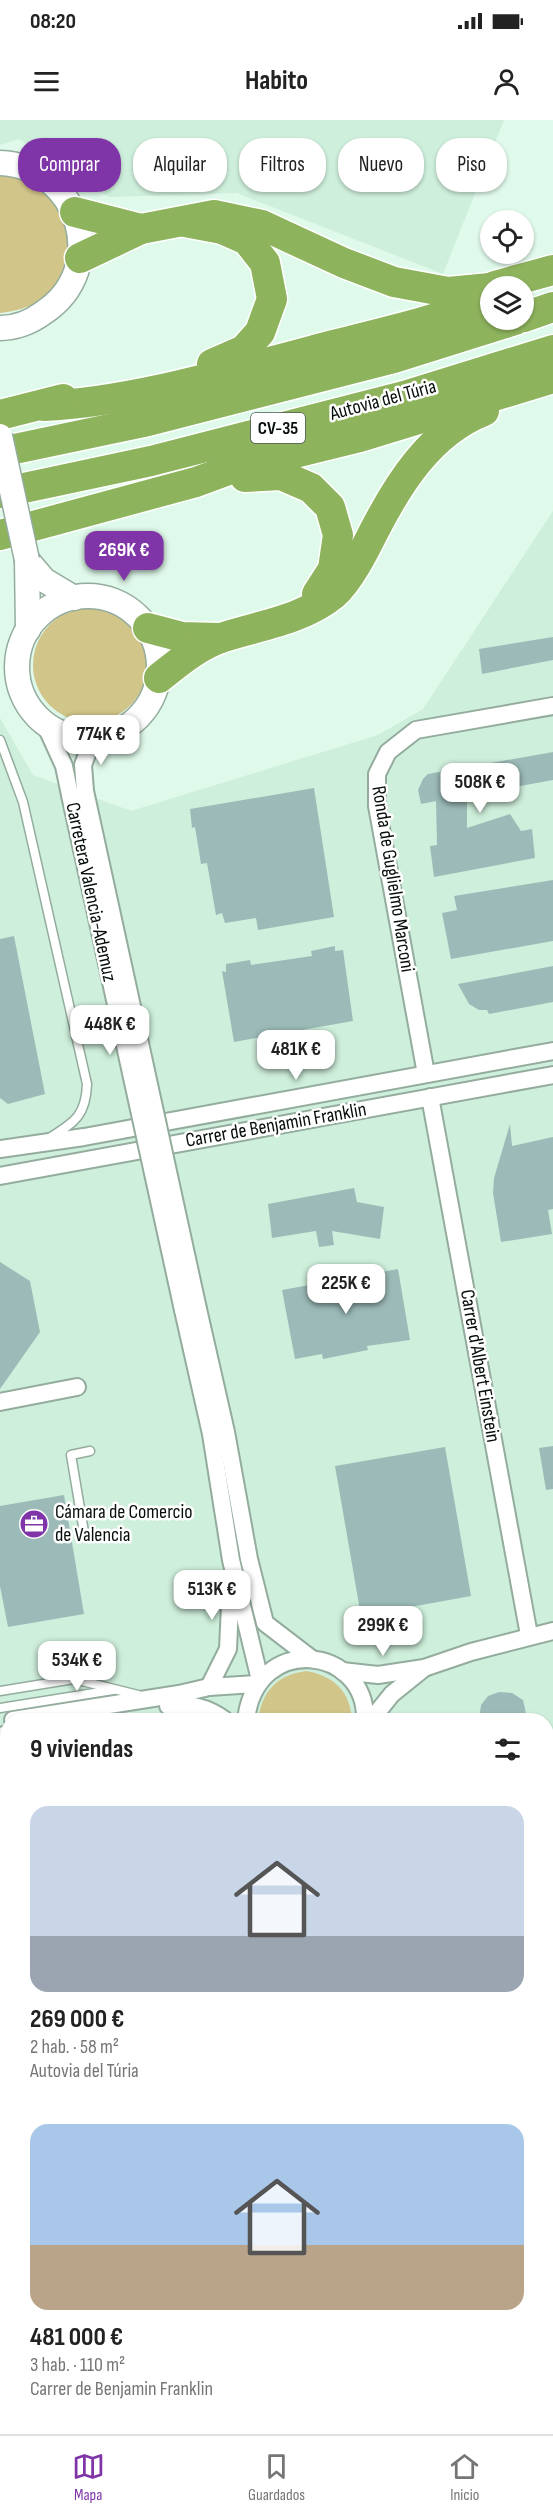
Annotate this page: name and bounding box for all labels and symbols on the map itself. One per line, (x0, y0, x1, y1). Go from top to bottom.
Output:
street label: Autovia del Túria (326, 374, 439, 426)
road number: CV-35 (251, 413, 305, 443)
pin: 269K € (75, 531, 173, 582)
pin: 774K € (52, 715, 150, 766)
pin: 508K € (431, 763, 529, 814)
street label: Ronda de Guglielmo Marconi (366, 784, 420, 974)
street label: Carretera Valencia-Ademuz (60, 800, 122, 984)
pin: 448K € (61, 1005, 159, 1056)
pin: 481K € (247, 1030, 345, 1081)
street label: Carrer de Benjamin Franklin (184, 1097, 368, 1153)
pin: 225K € (297, 1264, 395, 1315)
street label: Carrer d'Albert Einstein (455, 1288, 505, 1444)
place label: Cámara de Comercio de Valencia (55, 1500, 193, 1547)
office icon: Cámara de Comercio de Valencia (18, 1508, 50, 1540)
pin: 513K € (163, 1570, 261, 1621)
pin: 299K € (334, 1606, 432, 1657)
pin: 534K € (28, 1641, 126, 1692)

